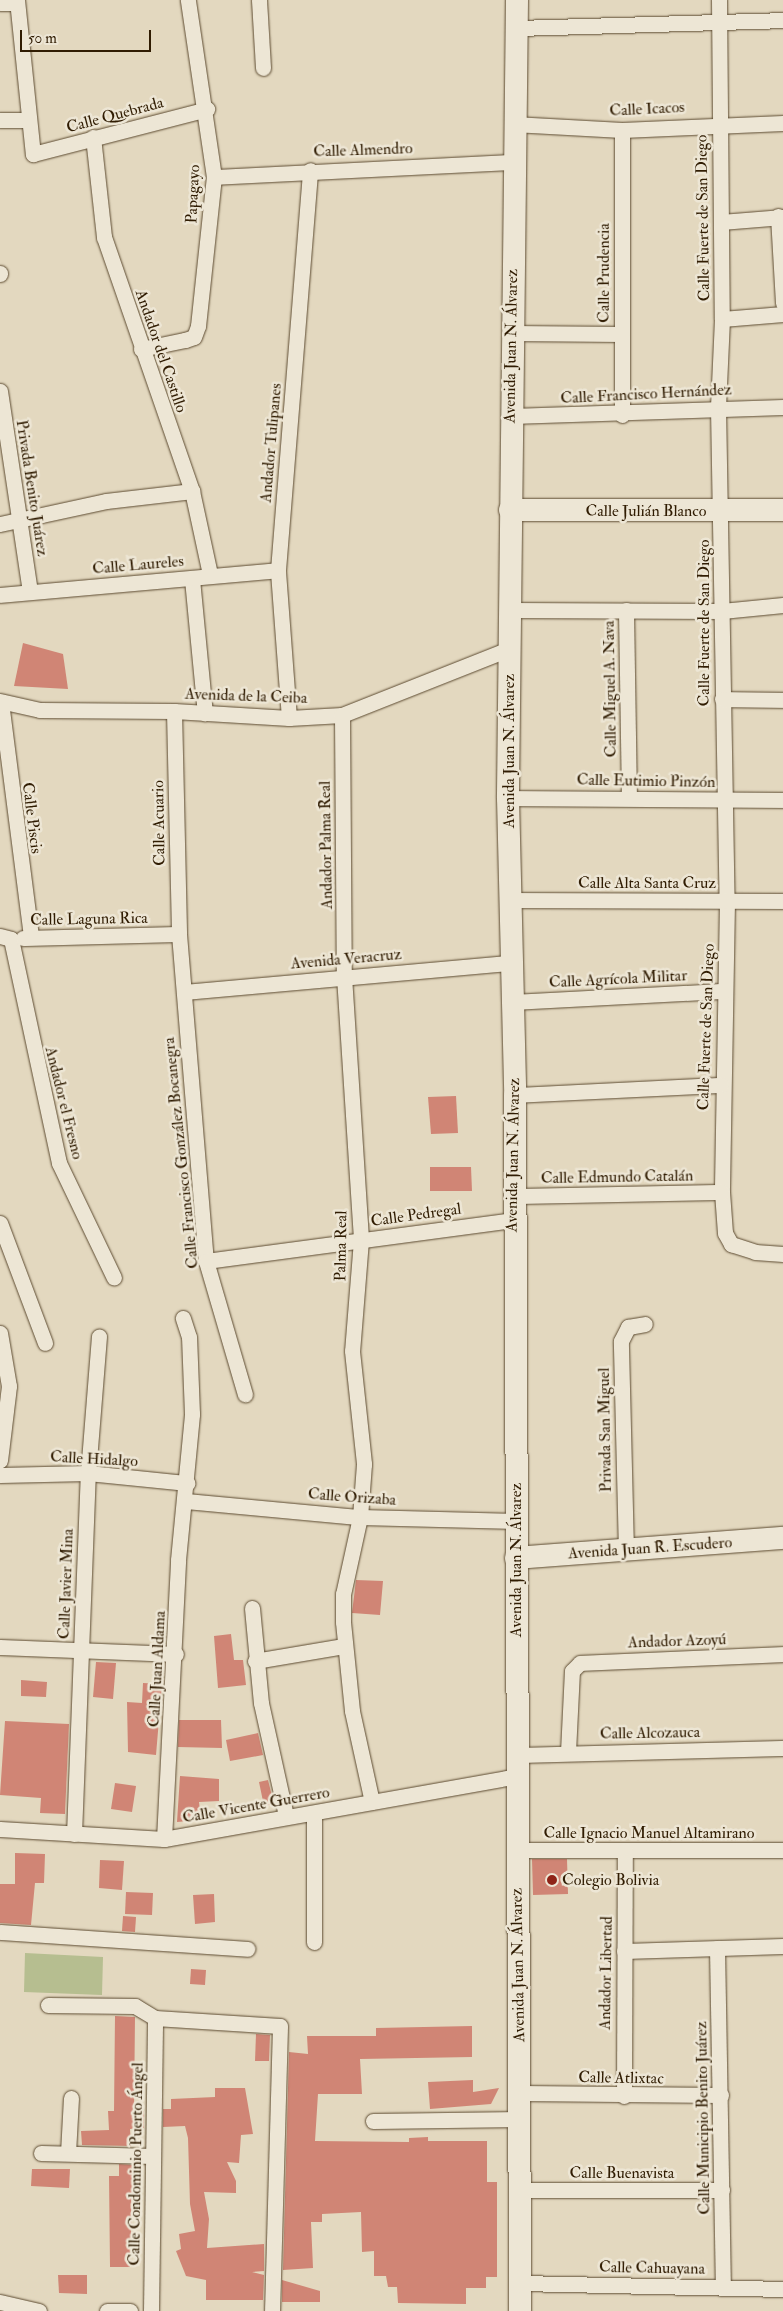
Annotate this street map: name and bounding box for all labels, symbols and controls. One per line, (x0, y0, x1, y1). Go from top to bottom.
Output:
scale bar (22, 20, 154, 52)
text: 50 m (28, 29, 57, 48)
street label: Calle Quebrada (64, 93, 166, 137)
street label: Calle Icacos (609, 97, 685, 121)
street label: Calle Fuerte de San Diego (692, 134, 714, 302)
street label: Calle Almendro (313, 139, 413, 161)
street label: Papagayo (182, 164, 204, 224)
street label: Calle Prudencia (594, 223, 614, 323)
street label: Avenida Juan N. Álvarez (500, 269, 522, 423)
street label: Andador del Castillo (131, 287, 191, 415)
street label: Calle Francisco Hernández (560, 380, 732, 408)
street label: Andador Tulipanes (256, 383, 286, 503)
street label: Privada Benito Juárez (12, 418, 52, 558)
street label: Calle Julián Blanco (586, 501, 706, 521)
street label: Calle Fuerte de San Diego (694, 540, 714, 706)
street label: Calle Laureles (91, 551, 185, 579)
street label: Calle Miguel A. Nava (599, 620, 621, 758)
street label: Avenida Juan N. Álvarez (499, 674, 519, 828)
street label: Avenida de la Ceiba (184, 684, 308, 708)
street label: Calle Eutimio Pinzón (576, 770, 716, 792)
street label: Calle Acuario (149, 780, 169, 866)
street label: Calle Piscis (18, 781, 46, 855)
street label: Andador Palma Real (315, 781, 337, 909)
street label: Calle Alta Santa Cruz (578, 873, 716, 893)
street label: Calle Laguna Rica (30, 908, 148, 930)
street label: Calle Fuerte de San Diego (693, 943, 719, 1111)
street label: Avenida Veracruz (290, 945, 402, 973)
street label: Calle Agrícola Militar (548, 966, 688, 992)
street label: Calle Francisco González Bocanegra (159, 1036, 203, 1270)
street label: Andador el Fresno (41, 1045, 87, 1161)
street label: Avenida Juan N. Álvarez (502, 1078, 524, 1232)
street label: Calle Edmundo Catalán (541, 1166, 693, 1188)
street label: Calle Pedregal (370, 1199, 462, 1231)
street label: Palma Real (331, 1210, 351, 1282)
street label: Privada San Miguel (594, 1368, 616, 1492)
street label: Calle Hidalgo (50, 1447, 138, 1471)
street label: Avenida Juan N. Álvarez (506, 1483, 526, 1637)
street label: Calle Orizaba (307, 1484, 397, 1510)
street label: Calle Javier Mina (54, 1528, 78, 1640)
street label: Avenida Juan R. Escudero (567, 1533, 733, 1563)
street label: Calle Juan Aldama (144, 1610, 170, 1728)
street label: Andador Azoyú (627, 1630, 727, 1652)
street label: Calle Alcozauca (600, 1723, 700, 1743)
street label: Calle Vicente Guerrero (181, 1783, 331, 1827)
street label: Calle Ignacio Manuel Altamirano (544, 1823, 754, 1843)
place label: Colegio Bolivia (562, 1870, 659, 1890)
marker: Colegio Bolivia (546, 1874, 558, 1886)
street label: Avenida Juan N. Álvarez (507, 1888, 529, 2042)
street label: Andador Libertad (595, 1916, 617, 2030)
street label: Calle Municipio Benito Juárez (692, 2021, 714, 2215)
street label: Calle Condominio Puerto Ángel (125, 2062, 147, 2266)
street label: Calle Atlixtac (578, 2068, 664, 2088)
street label: Calle Buenavista (570, 2163, 674, 2183)
street label: Calle Cahuayana (599, 2257, 705, 2279)

